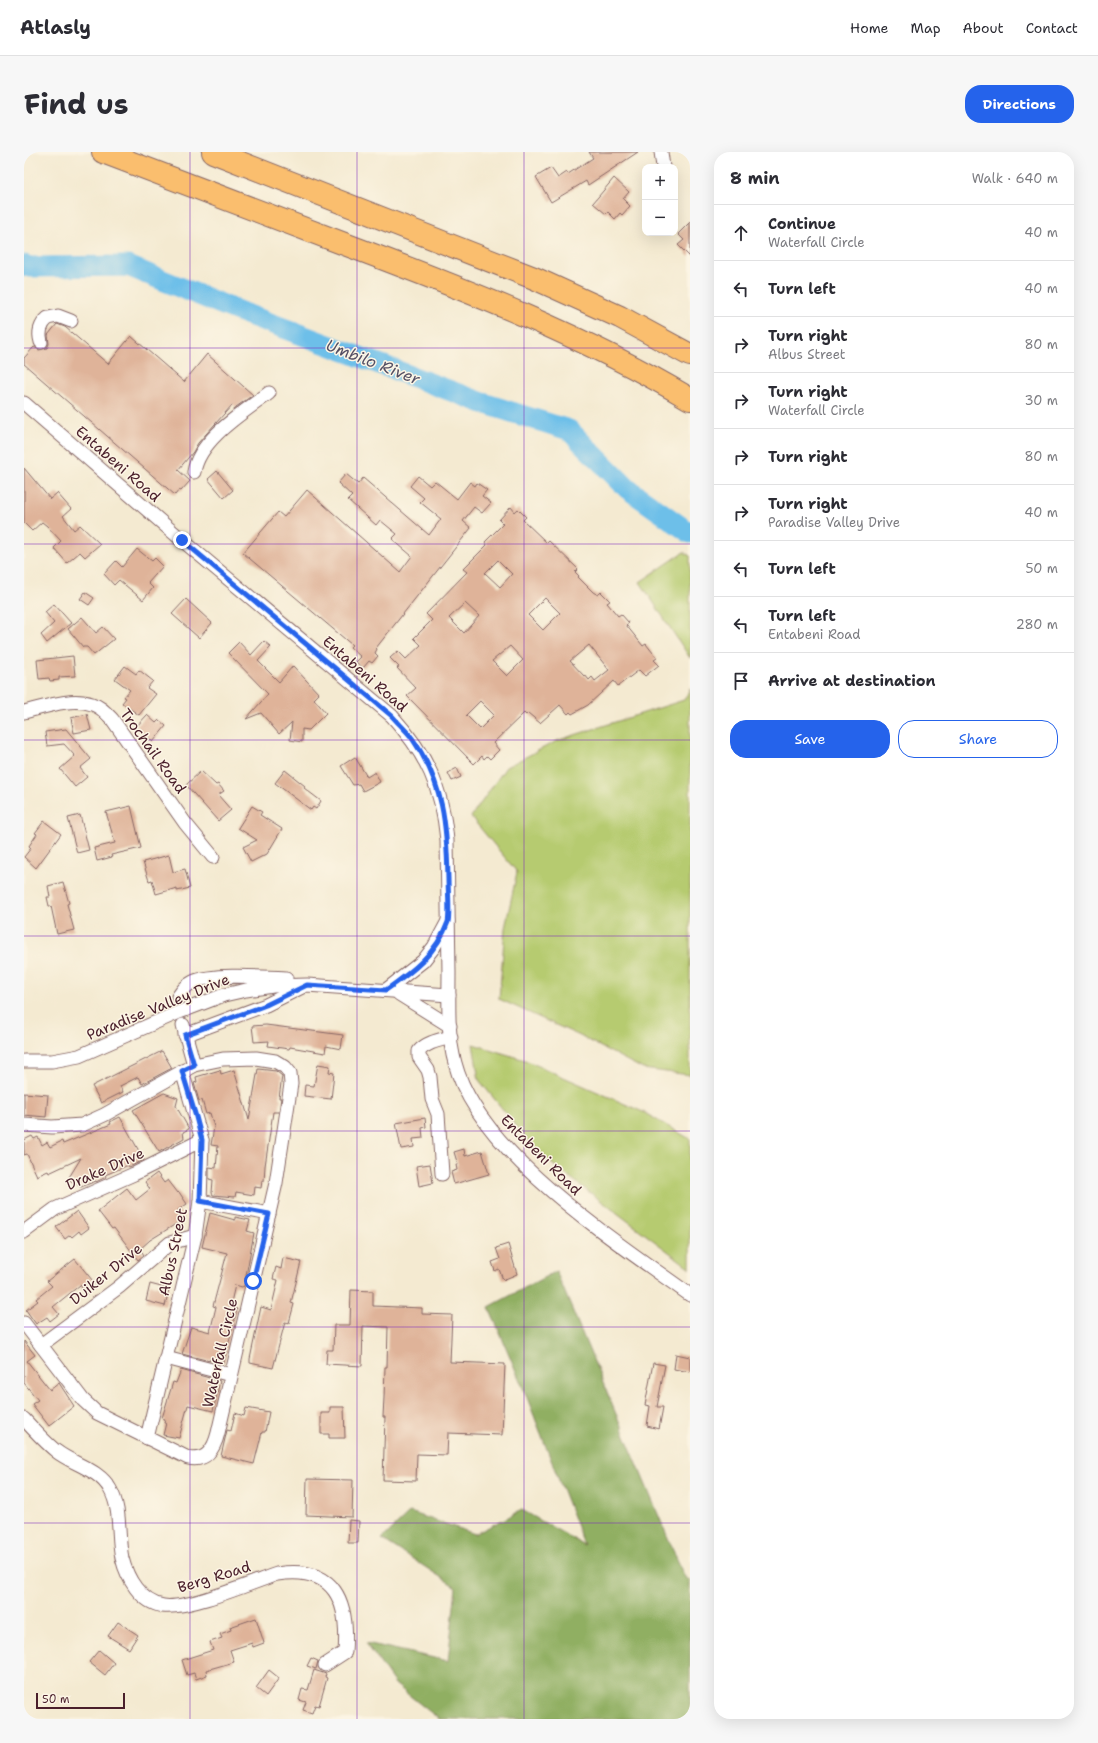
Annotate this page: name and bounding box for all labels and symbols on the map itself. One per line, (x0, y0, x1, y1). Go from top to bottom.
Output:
water label: Umbilo River (323, 334, 423, 390)
street label: Entabeni Road (71, 421, 165, 507)
route end (173, 531, 191, 549)
street label: Entabeni Road (318, 631, 412, 717)
street label: Trochail Road (115, 704, 191, 798)
street label: Paradise Valley Drive (84, 969, 232, 1045)
street label: Entabeni Road (496, 1110, 586, 1200)
street label: Drake Drive (63, 1143, 147, 1195)
street label: Albus Street (154, 1206, 192, 1298)
street label: Duiker Drive (66, 1239, 146, 1309)
route start (244, 1272, 262, 1290)
street label: Waterfall Circle (198, 1296, 242, 1410)
street label: Berg Road (175, 1556, 253, 1598)
scale bar (36, 1691, 125, 1710)

